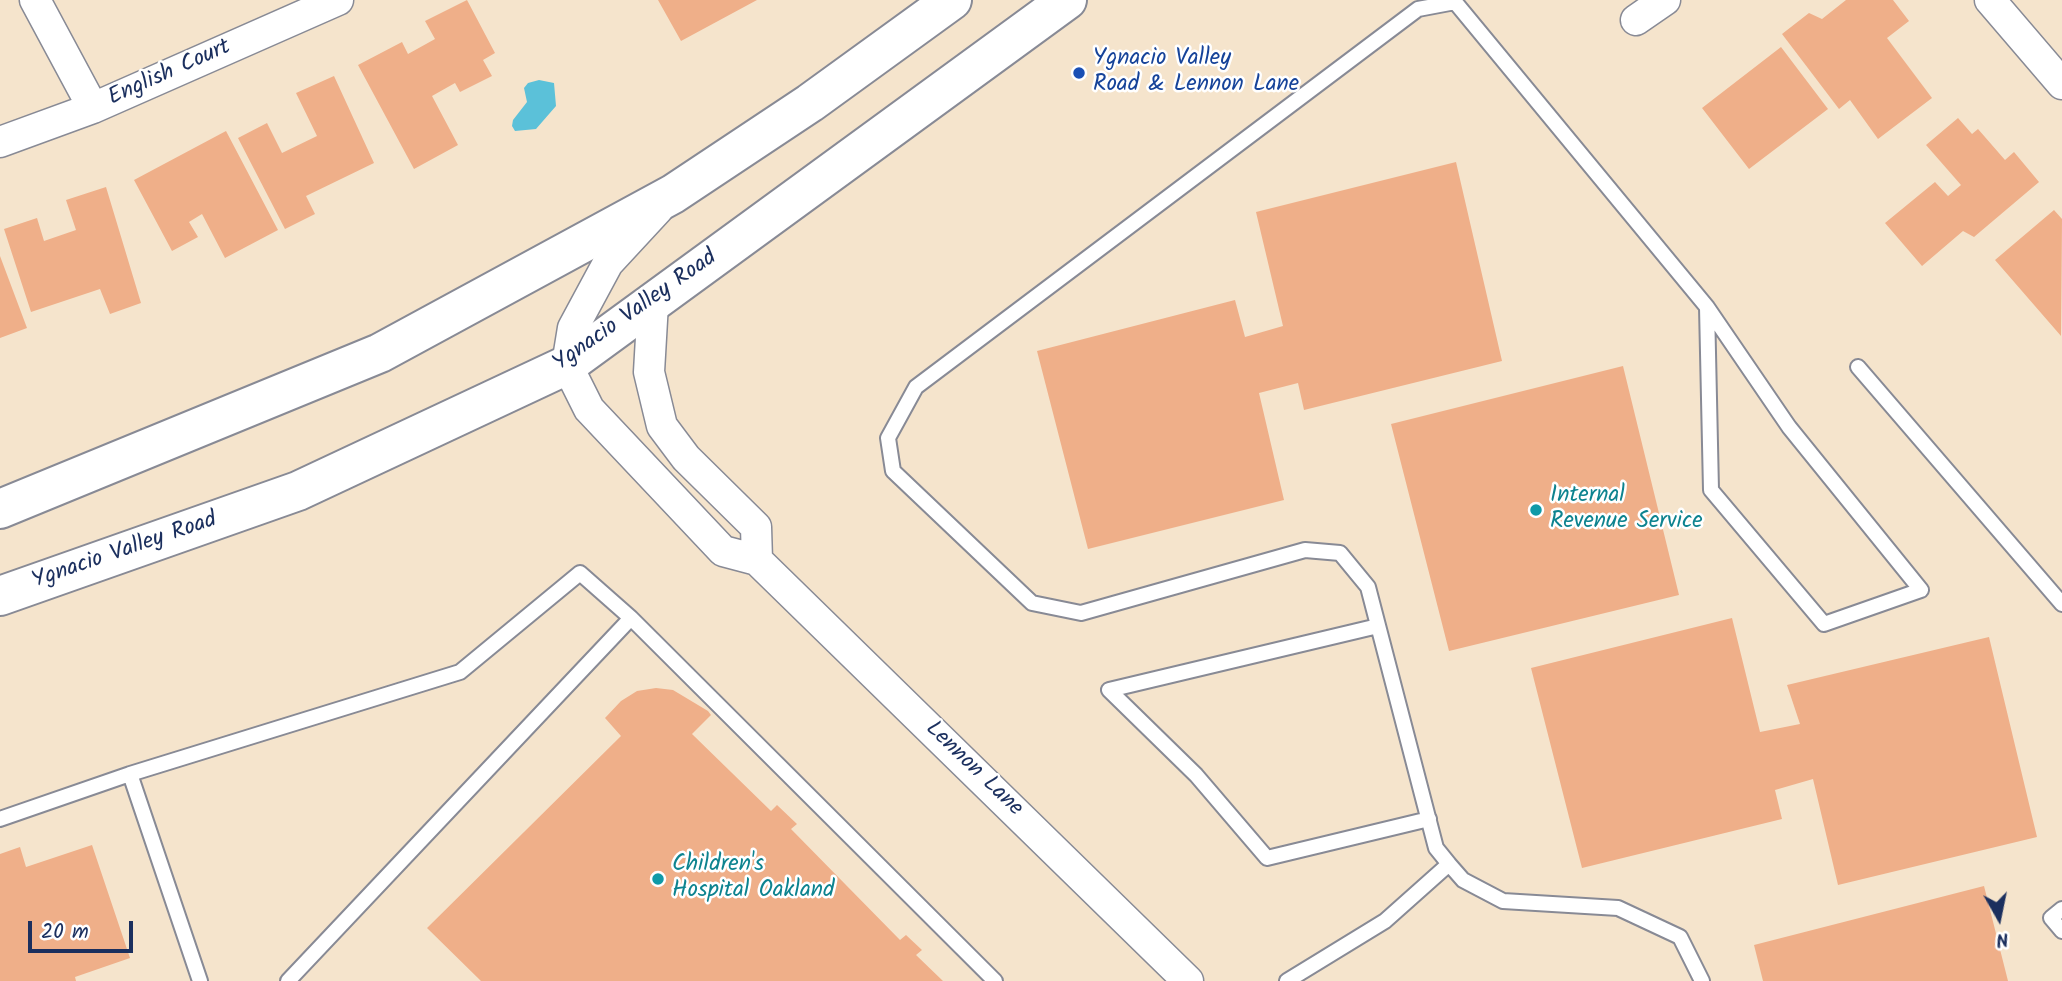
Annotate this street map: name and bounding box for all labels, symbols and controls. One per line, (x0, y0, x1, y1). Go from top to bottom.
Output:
street label: English Court (105, 35, 235, 113)
place label: Ygnacio Valley Road & Lennon Lane (1093, 46, 1299, 100)
marker: Ygnacio Valley Road & Lennon Lane (1071, 65, 1087, 81)
street label: Ygnacio Valley Road (549, 245, 723, 379)
place label: Internal Revenue Service (1550, 483, 1703, 537)
marker: Internal Revenue Service (1528, 502, 1544, 518)
street label: Ygnacio Valley Road (29, 507, 221, 597)
street label: Lennon Lane (918, 717, 1028, 823)
place label: Children's Hospital Oakland (672, 852, 834, 906)
marker: Children's Hospital Oakland (650, 871, 666, 887)
north arrow (1964, 883, 2034, 953)
scale bar (32, 908, 136, 952)
text: 20 m (41, 916, 89, 949)
text: N (1994, 923, 2011, 954)

